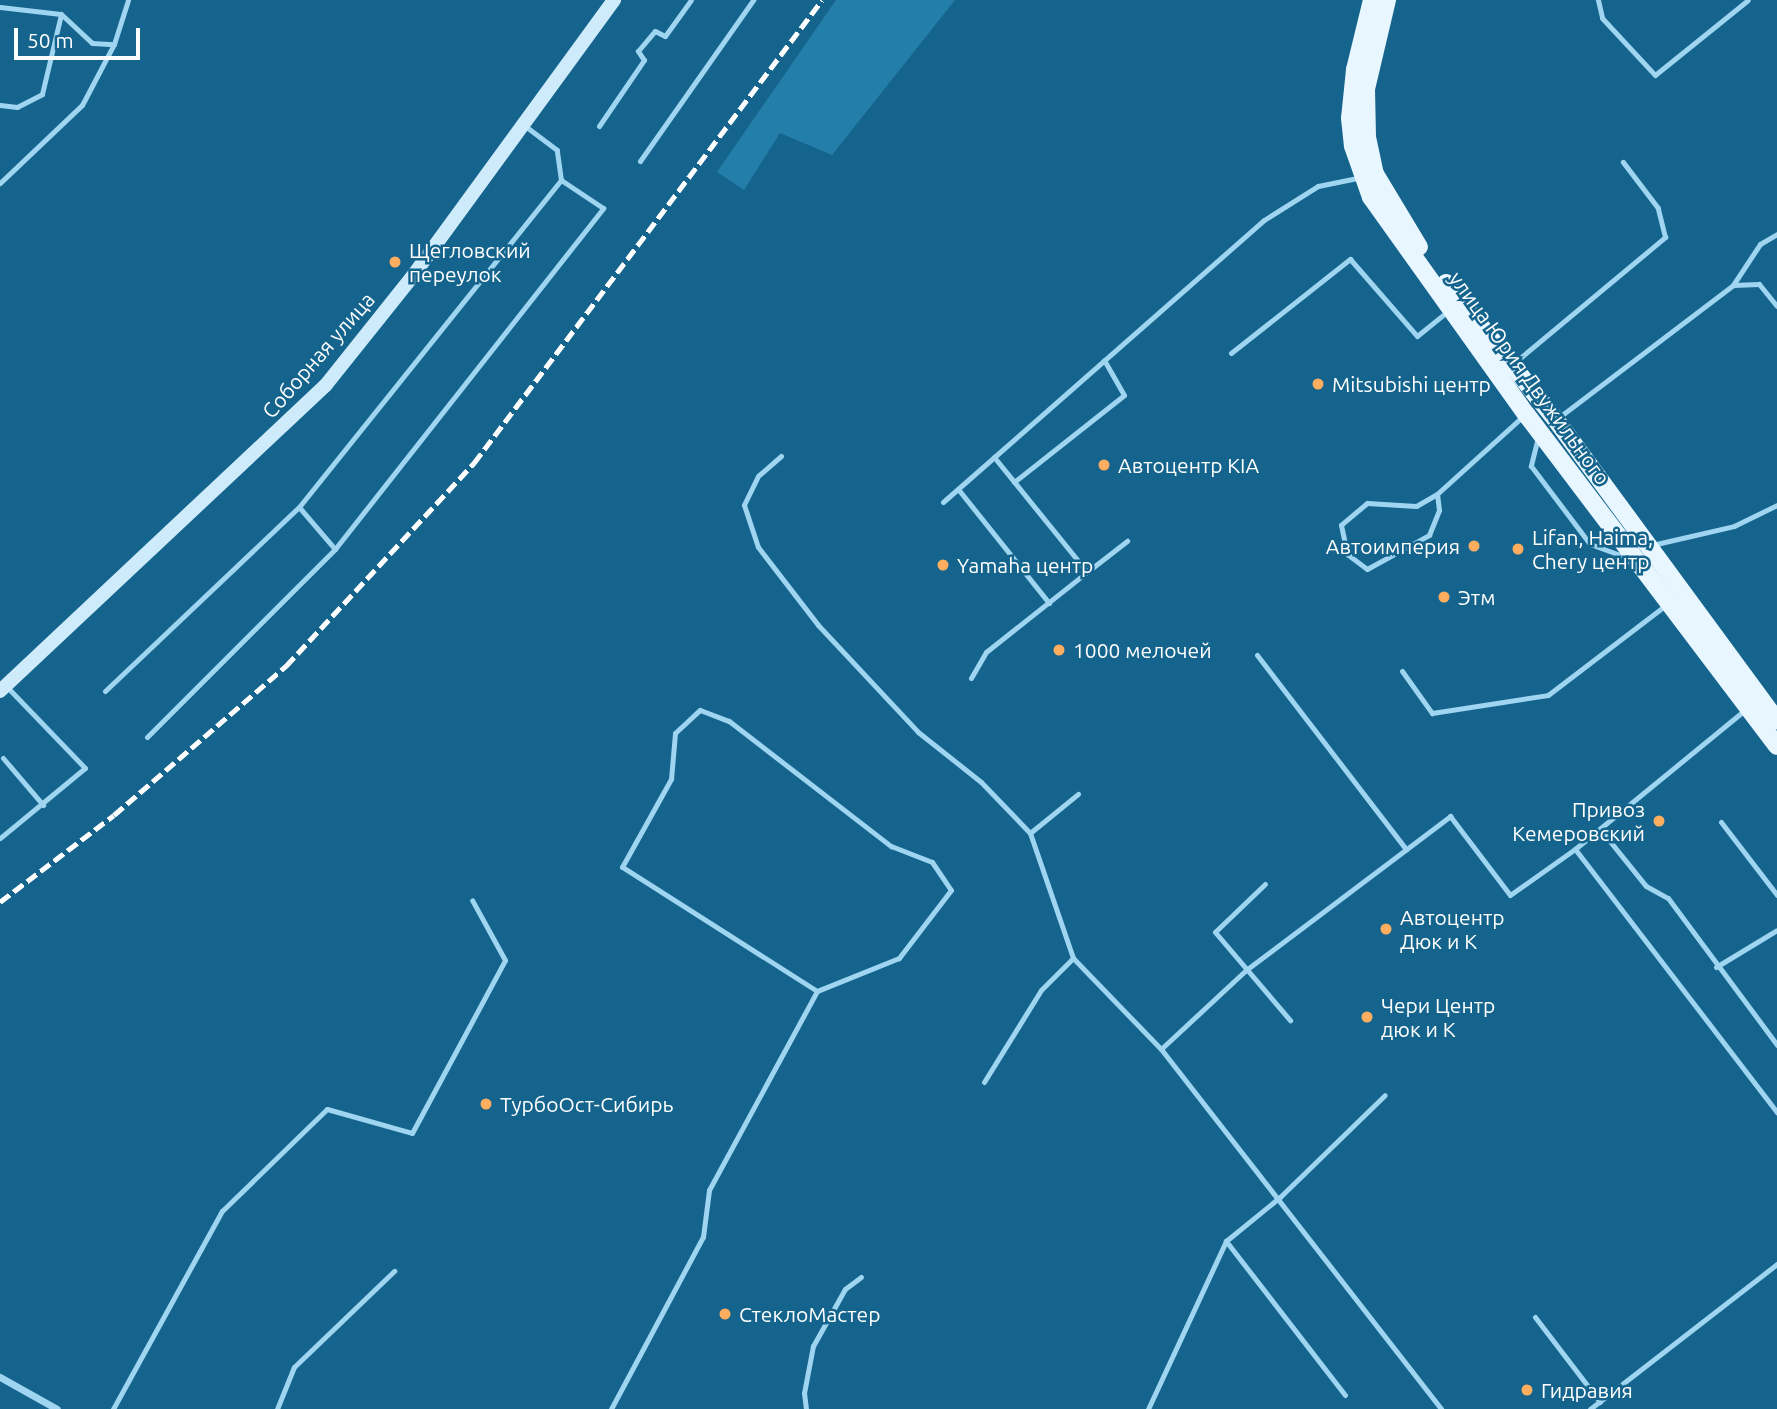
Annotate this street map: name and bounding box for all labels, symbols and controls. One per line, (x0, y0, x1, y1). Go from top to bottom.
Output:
scale bar (18, 14, 144, 58)
text: 50 m (27, 28, 74, 52)
place label: Щегловский переулок (409, 237, 531, 287)
marker: Щегловский переулок (387, 254, 403, 270)
street label: улица Юрия Двужильного (1444, 266, 1616, 490)
street label: Соборная улица (256, 287, 380, 423)
place label: Mitsubishi центр (1332, 371, 1491, 397)
marker: Mitsubishi центр (1310, 376, 1326, 392)
place label: Автоцентр KIA (1118, 452, 1259, 478)
marker: Автоцентр KIA (1096, 457, 1112, 473)
place label: Lifan, Haima, Chery центр (1532, 524, 1653, 574)
place label: Автоимперия (1326, 533, 1460, 559)
marker: Автоимперия (1466, 538, 1482, 554)
marker: Lifan, Haima, Chery центр (1510, 541, 1526, 557)
place label: Yamaha центр (957, 552, 1093, 578)
marker: Yamaha центр (935, 557, 951, 573)
place label: Этм (1458, 584, 1495, 610)
marker: Этм (1436, 589, 1452, 605)
place label: 1000 мелочей (1073, 637, 1212, 663)
marker: 1000 мелочей (1051, 642, 1067, 658)
place label: Привоз Кемеровский (1512, 796, 1645, 846)
marker: Привоз Кемеровский (1651, 813, 1667, 829)
place label: Автоцентр Дюк и К (1400, 904, 1505, 954)
marker: Автоцентр Дюк и К (1378, 921, 1394, 937)
place label: Чери Центр дюк и К (1381, 992, 1495, 1042)
marker: Чери Центр дюк и К (1359, 1009, 1375, 1025)
place label: ТурбоОст-Сибирь (500, 1091, 673, 1117)
marker: ТурбоОст-Сибирь (478, 1096, 494, 1112)
place label: СтеклоМастер (739, 1301, 880, 1327)
marker: СтеклоМастер (717, 1306, 733, 1322)
place label: Гидравия (1541, 1377, 1633, 1403)
marker: Гидравия (1519, 1382, 1535, 1398)

